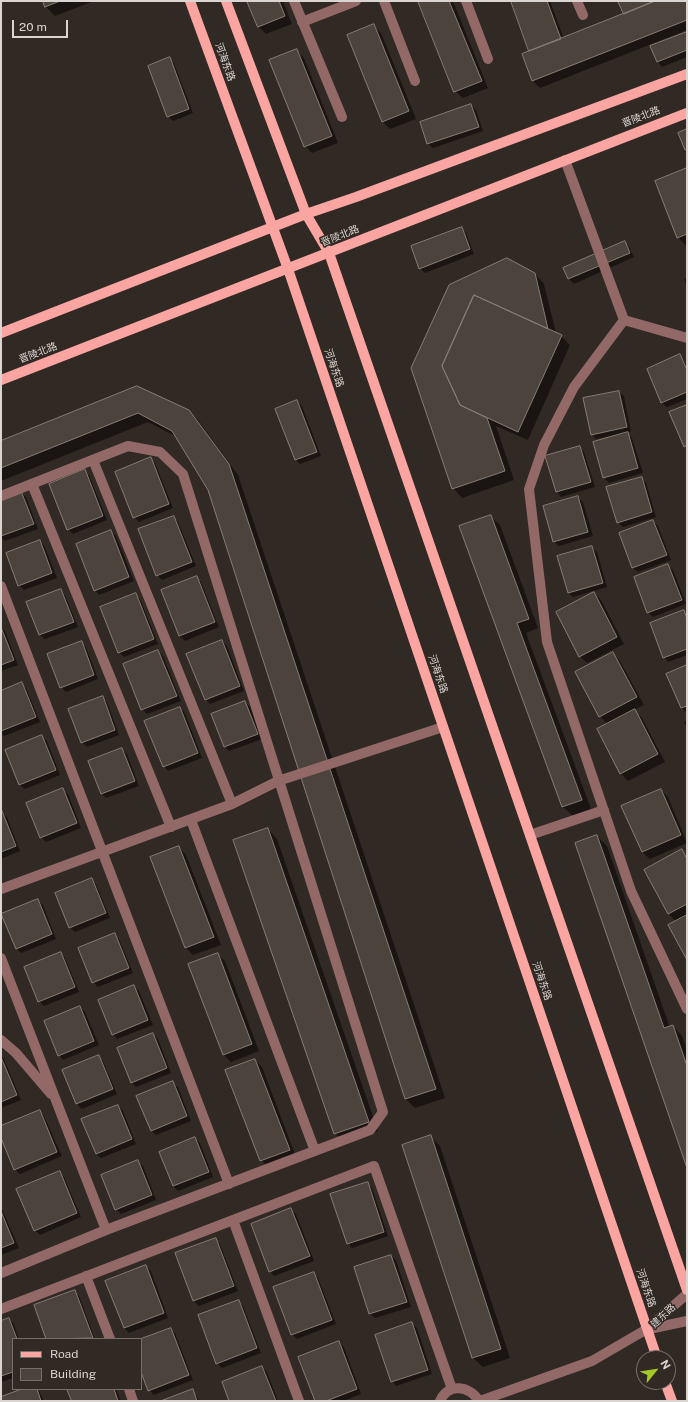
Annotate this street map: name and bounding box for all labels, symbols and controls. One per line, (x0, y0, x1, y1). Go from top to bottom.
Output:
scale bar (14, 12, 70, 38)
text: 20 m (19, 20, 47, 34)
street label: 河海东路 (213, 41, 237, 83)
street label: 晋陵北路 (620, 104, 662, 130)
street label: 晋陵北路 (319, 223, 361, 249)
street label: 晋陵北路 (17, 340, 59, 366)
street label: 河海东路 (322, 347, 346, 389)
street label: 河海东路 (426, 653, 450, 695)
street label: 河海东路 (530, 960, 554, 1002)
street label: 河海东路 (634, 1267, 658, 1309)
street label: 建东路 (648, 1301, 678, 1331)
legend (12, 1338, 142, 1390)
text: Road (50, 1347, 78, 1361)
north arrow (636, 1350, 676, 1390)
text: N (658, 1358, 673, 1371)
text: Building (50, 1367, 96, 1381)

